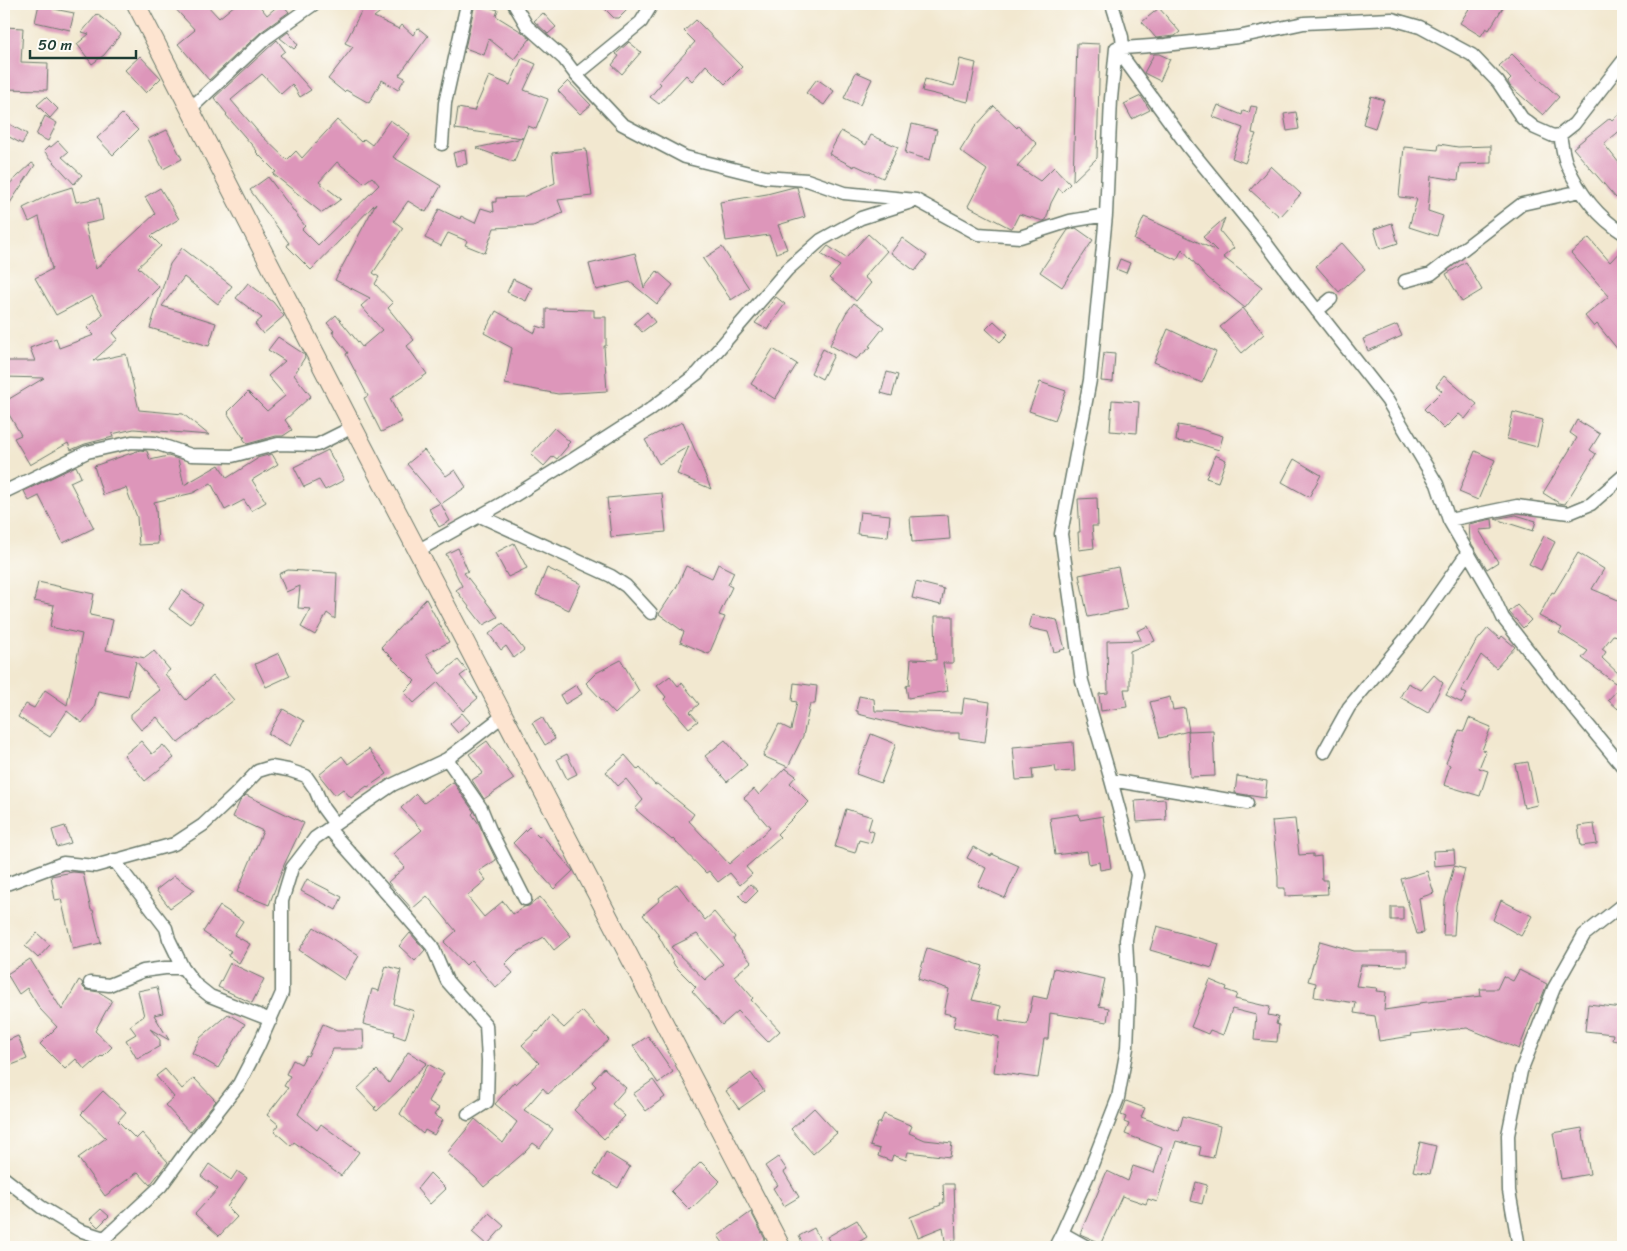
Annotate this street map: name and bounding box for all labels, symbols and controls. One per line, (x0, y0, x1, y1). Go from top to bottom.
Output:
scale bar (30, 28, 136, 60)
text: 50 m (38, 32, 73, 58)

